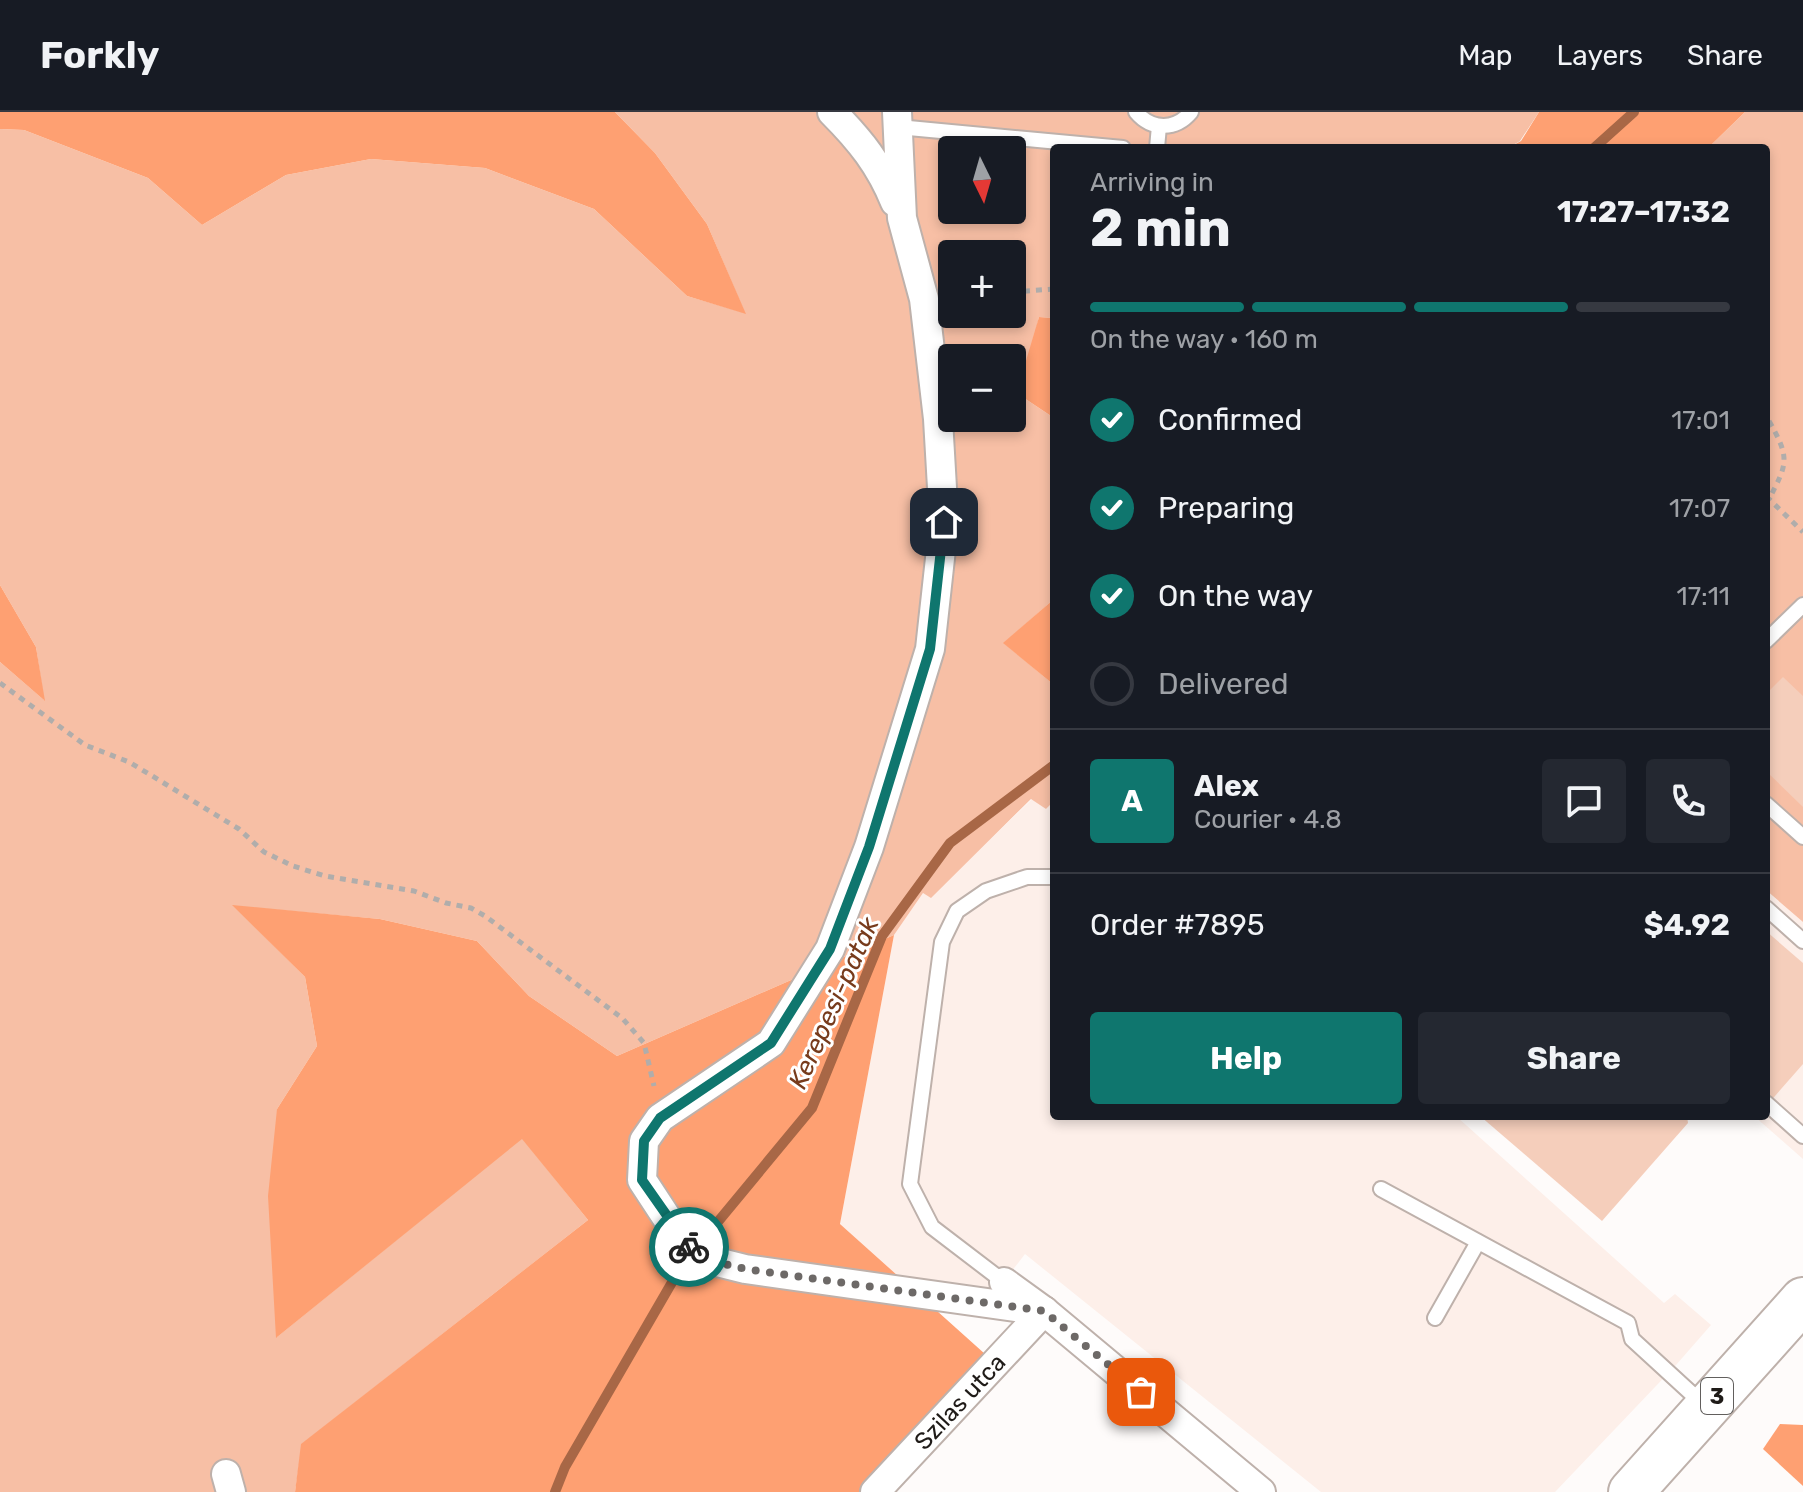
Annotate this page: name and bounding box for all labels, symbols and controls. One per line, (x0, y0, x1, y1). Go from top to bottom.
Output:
text: Forkly (40, 32, 159, 78)
text: Map (1458, 39, 1513, 72)
text: Layers (1557, 39, 1643, 72)
text: Share (1687, 39, 1763, 72)
north arrow (938, 136, 1026, 224)
map controls (938, 136, 1026, 432)
text: Arriving in (1090, 167, 1214, 198)
text: 17:27–17:32 (1557, 194, 1730, 230)
text: 2 min (1090, 197, 1231, 259)
button: + (938, 240, 1026, 328)
text: On the way · 160 m (1090, 324, 1318, 355)
button: − (938, 344, 1026, 432)
icon: check (1090, 398, 1134, 442)
text: Confirmed (1158, 402, 1302, 438)
text: 17:01 (1671, 405, 1730, 436)
icon: check (1090, 486, 1134, 530)
pin (910, 488, 978, 556)
text: Preparing (1158, 490, 1294, 526)
text: 17:07 (1669, 493, 1730, 524)
icon: home (922, 500, 966, 544)
icon: check (1090, 574, 1134, 618)
text: On the way (1158, 578, 1313, 614)
text: 17:11 (1677, 581, 1730, 612)
text: Delivered (1158, 666, 1289, 702)
button: chat (1542, 759, 1626, 843)
button: phone (1646, 759, 1730, 843)
text: Alex (1194, 768, 1259, 804)
text: A (1121, 783, 1143, 819)
text: Courier · 4.8 (1194, 804, 1342, 835)
text: Order #7895 (1090, 907, 1265, 943)
text: $4.92 (1644, 907, 1730, 943)
water label: Kerepesi-patak (782, 912, 886, 1094)
button: Help (1090, 1012, 1402, 1104)
button: Share (1418, 1012, 1730, 1104)
courier (649, 1207, 729, 1287)
icon: bike (667, 1225, 711, 1269)
street label: Szilas utca (909, 1348, 1011, 1456)
pin (1107, 1358, 1175, 1426)
icon: bag (1119, 1370, 1163, 1414)
road number: 3 (1701, 1378, 1733, 1414)

